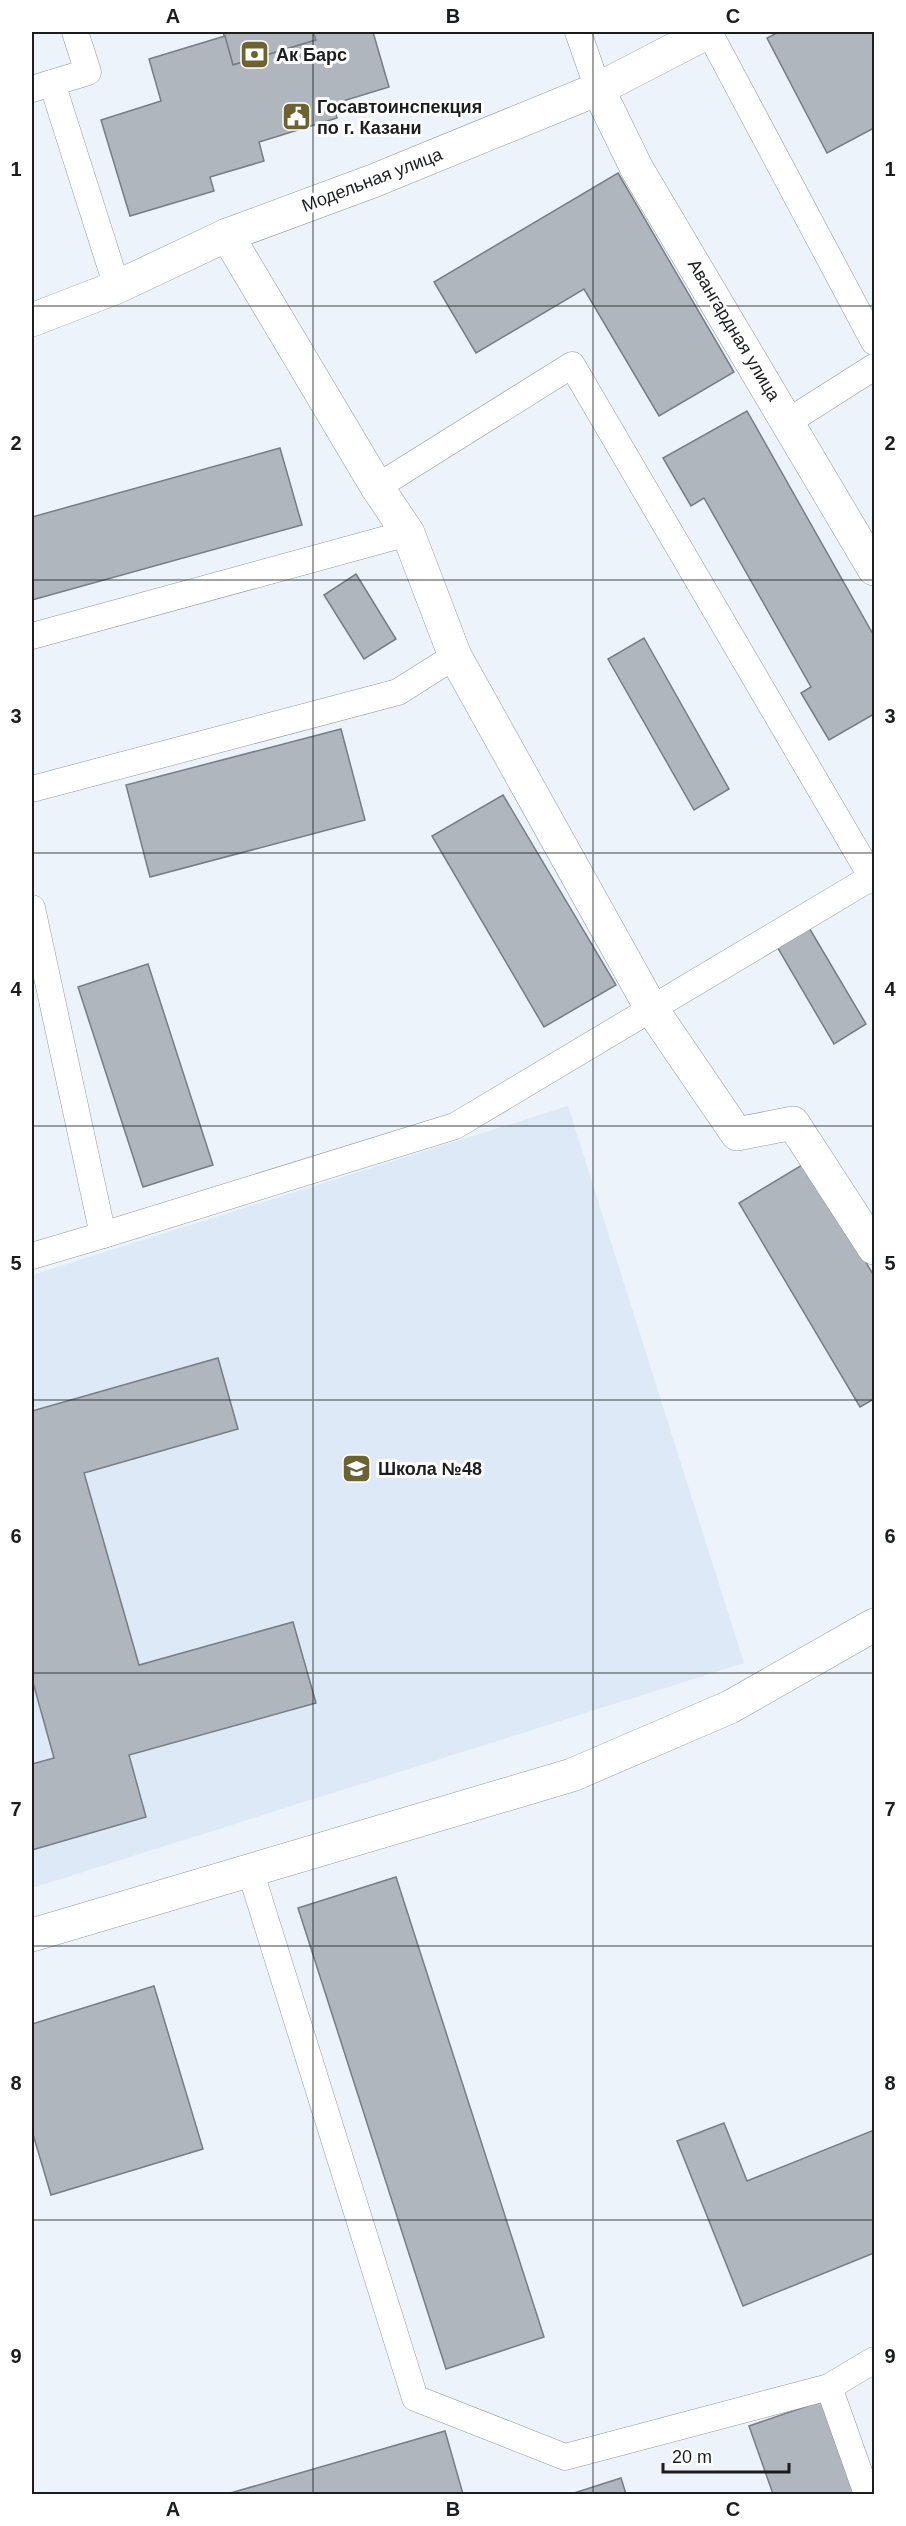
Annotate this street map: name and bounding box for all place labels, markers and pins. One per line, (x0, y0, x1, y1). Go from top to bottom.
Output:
bank icon: Ак Барс (239, 39, 271, 71)
place label: Ак Барс (276, 45, 347, 65)
place label: Госавтоинспекция по г. Казани (317, 97, 482, 138)
public building icon: Госавтоинспекция по г. Казани (280, 101, 312, 133)
school or university icon: Школа №48 (341, 1453, 373, 1485)
place label: Школа №48 (378, 1459, 482, 1479)

